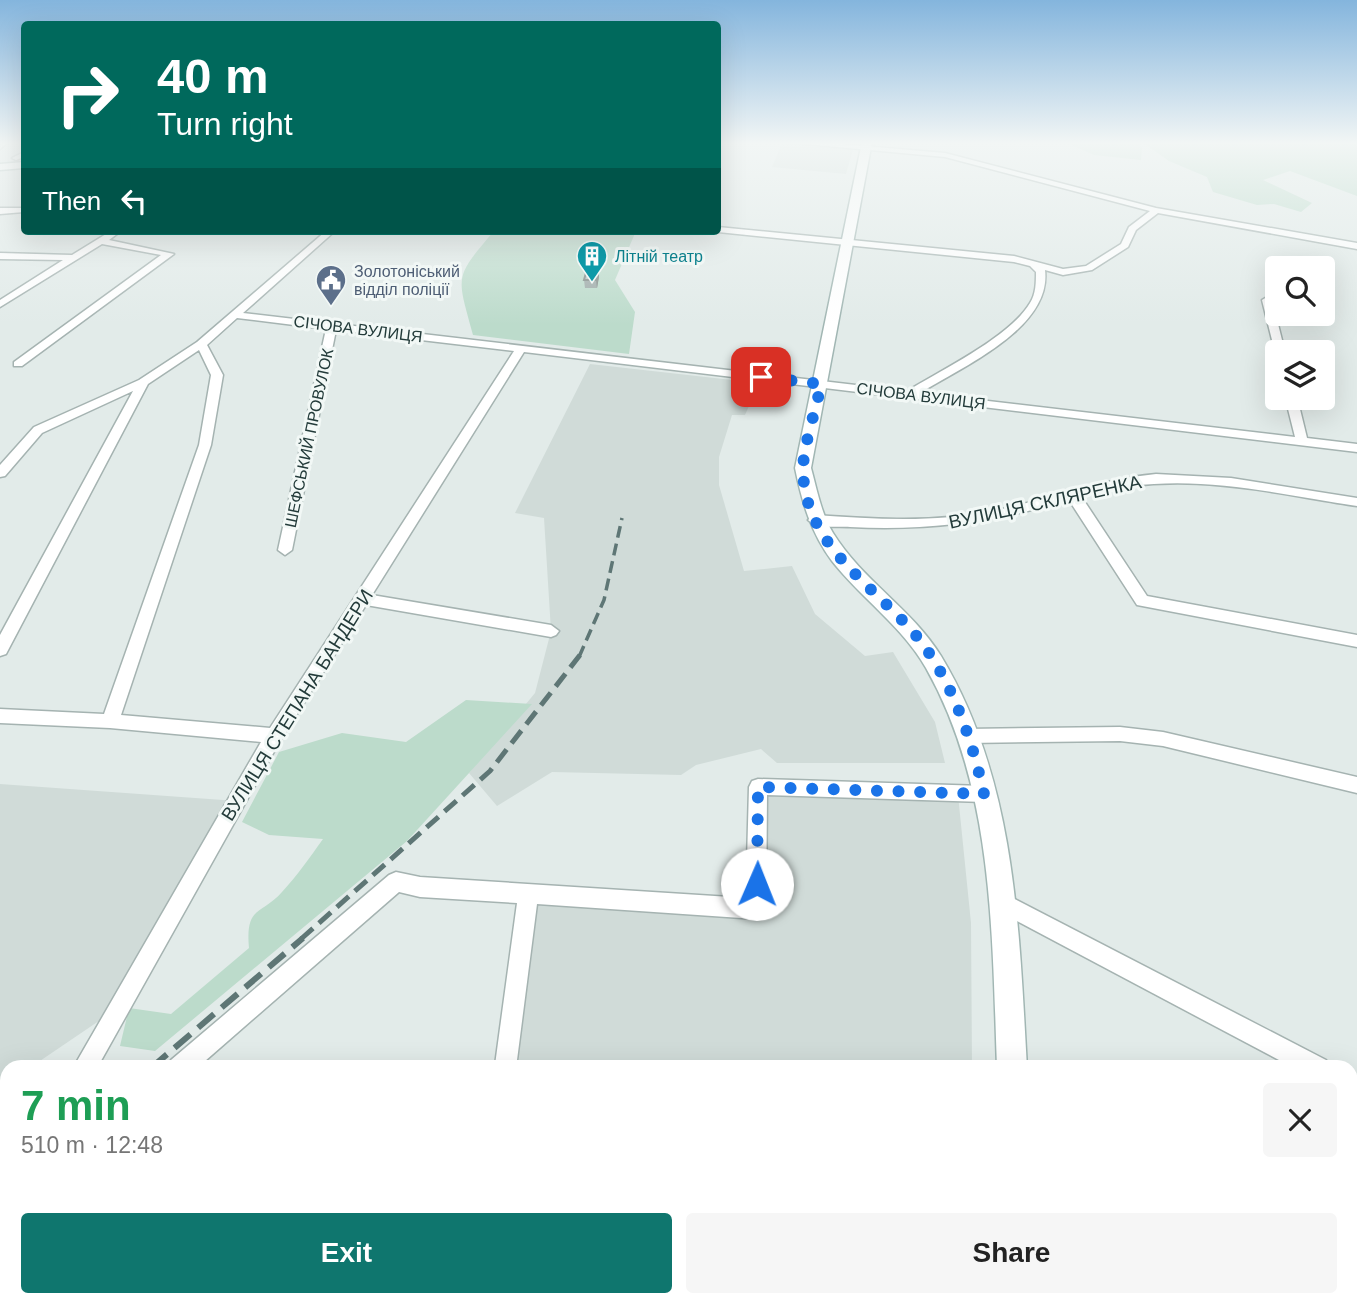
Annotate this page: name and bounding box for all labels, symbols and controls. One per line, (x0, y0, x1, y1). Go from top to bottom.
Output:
icon: right (42, 49, 133, 140)
text: 40 m (157, 49, 269, 103)
text: Turn right (157, 106, 293, 142)
icon: left (115, 182, 153, 220)
text: Then (42, 186, 101, 216)
building icon: Літній театр (575, 239, 609, 283)
place label: Літній театр (615, 248, 703, 265)
map controls (1265, 256, 1335, 410)
button: search (1265, 256, 1335, 326)
public building icon: Золотоніський відділ поліції (314, 263, 348, 307)
place label: Золотоніський відділ поліції (354, 263, 460, 298)
street label: СІЧОВА ВУЛИЦЯ (293, 313, 423, 345)
button: layers (1265, 340, 1335, 410)
street label: ШЕФСЬКИЙ ПРОВУЛОК (281, 346, 336, 529)
pin (731, 347, 791, 407)
icon: arrive (742, 358, 780, 396)
street label: СІЧОВА ВУЛИЦЯ (856, 380, 986, 412)
street label: ВУЛИЦЯ СКЛЯРЕНКА (947, 471, 1144, 533)
street label: ВУЛИЦЯ СТЕПАНА БАНДЕРИ (217, 586, 377, 824)
position arrow (720, 847, 794, 921)
text: 7 min (21, 1082, 131, 1129)
button: close (1263, 1083, 1337, 1157)
text: 510 m · 12:48 (21, 1132, 163, 1158)
button: Exit (21, 1213, 672, 1293)
button: Share (686, 1213, 1337, 1293)

